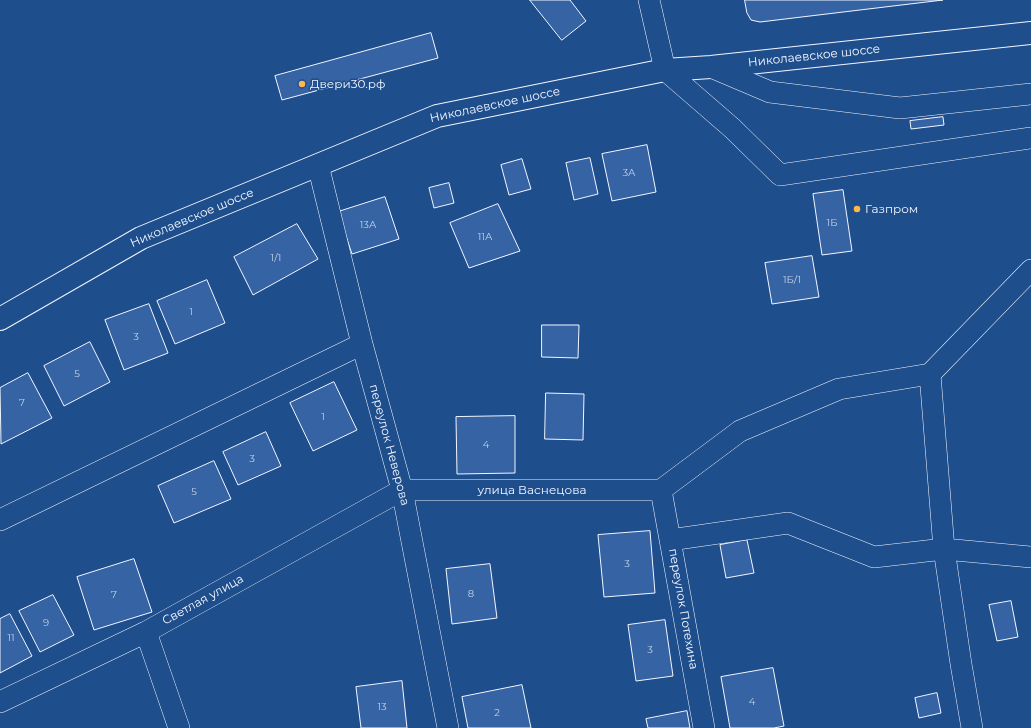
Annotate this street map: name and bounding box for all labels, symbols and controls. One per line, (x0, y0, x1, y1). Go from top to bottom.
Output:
street label: Николаевское шоссе (747, 42, 881, 70)
place label: Двери30.рф (310, 77, 386, 91)
marker: Двери30.рф (297, 79, 307, 89)
street label: Николаевское шоссе (428, 84, 562, 126)
house number: 3А (622, 167, 636, 179)
street label: Николаевское шоссе (128, 185, 256, 251)
place label: Газпром (865, 202, 918, 216)
marker: Газпром (852, 204, 862, 214)
house number: 1Б (827, 217, 837, 229)
house number: 13А (360, 219, 376, 231)
house number: 11А (478, 231, 492, 243)
house number: 1/1 (271, 252, 281, 264)
house number: 1Б/1 (783, 274, 801, 286)
house number: 1 (189, 306, 193, 318)
house number: 3 (133, 331, 139, 343)
house number: 5 (74, 368, 80, 380)
street label: переулок Неверова (366, 383, 412, 507)
house number: 7 (19, 397, 25, 409)
house number: 1 (321, 411, 325, 423)
house number: 4 (483, 439, 489, 451)
house number: 3 (249, 453, 255, 465)
street label: улица Васнецова (478, 483, 586, 497)
house number: 5 (191, 486, 197, 498)
street label: переулок Потехина (665, 547, 701, 671)
house number: 3 (624, 558, 630, 570)
street label: Светлая улица (160, 572, 246, 628)
house number: 8 (468, 588, 474, 600)
house number: 7 (111, 589, 117, 601)
house number: 9 (43, 617, 49, 629)
house number: 11 (7, 632, 15, 644)
house number: 3 (647, 644, 653, 656)
house number: 4 (749, 696, 755, 708)
house number: 13 (377, 701, 387, 713)
house number: 2 (494, 707, 500, 719)

